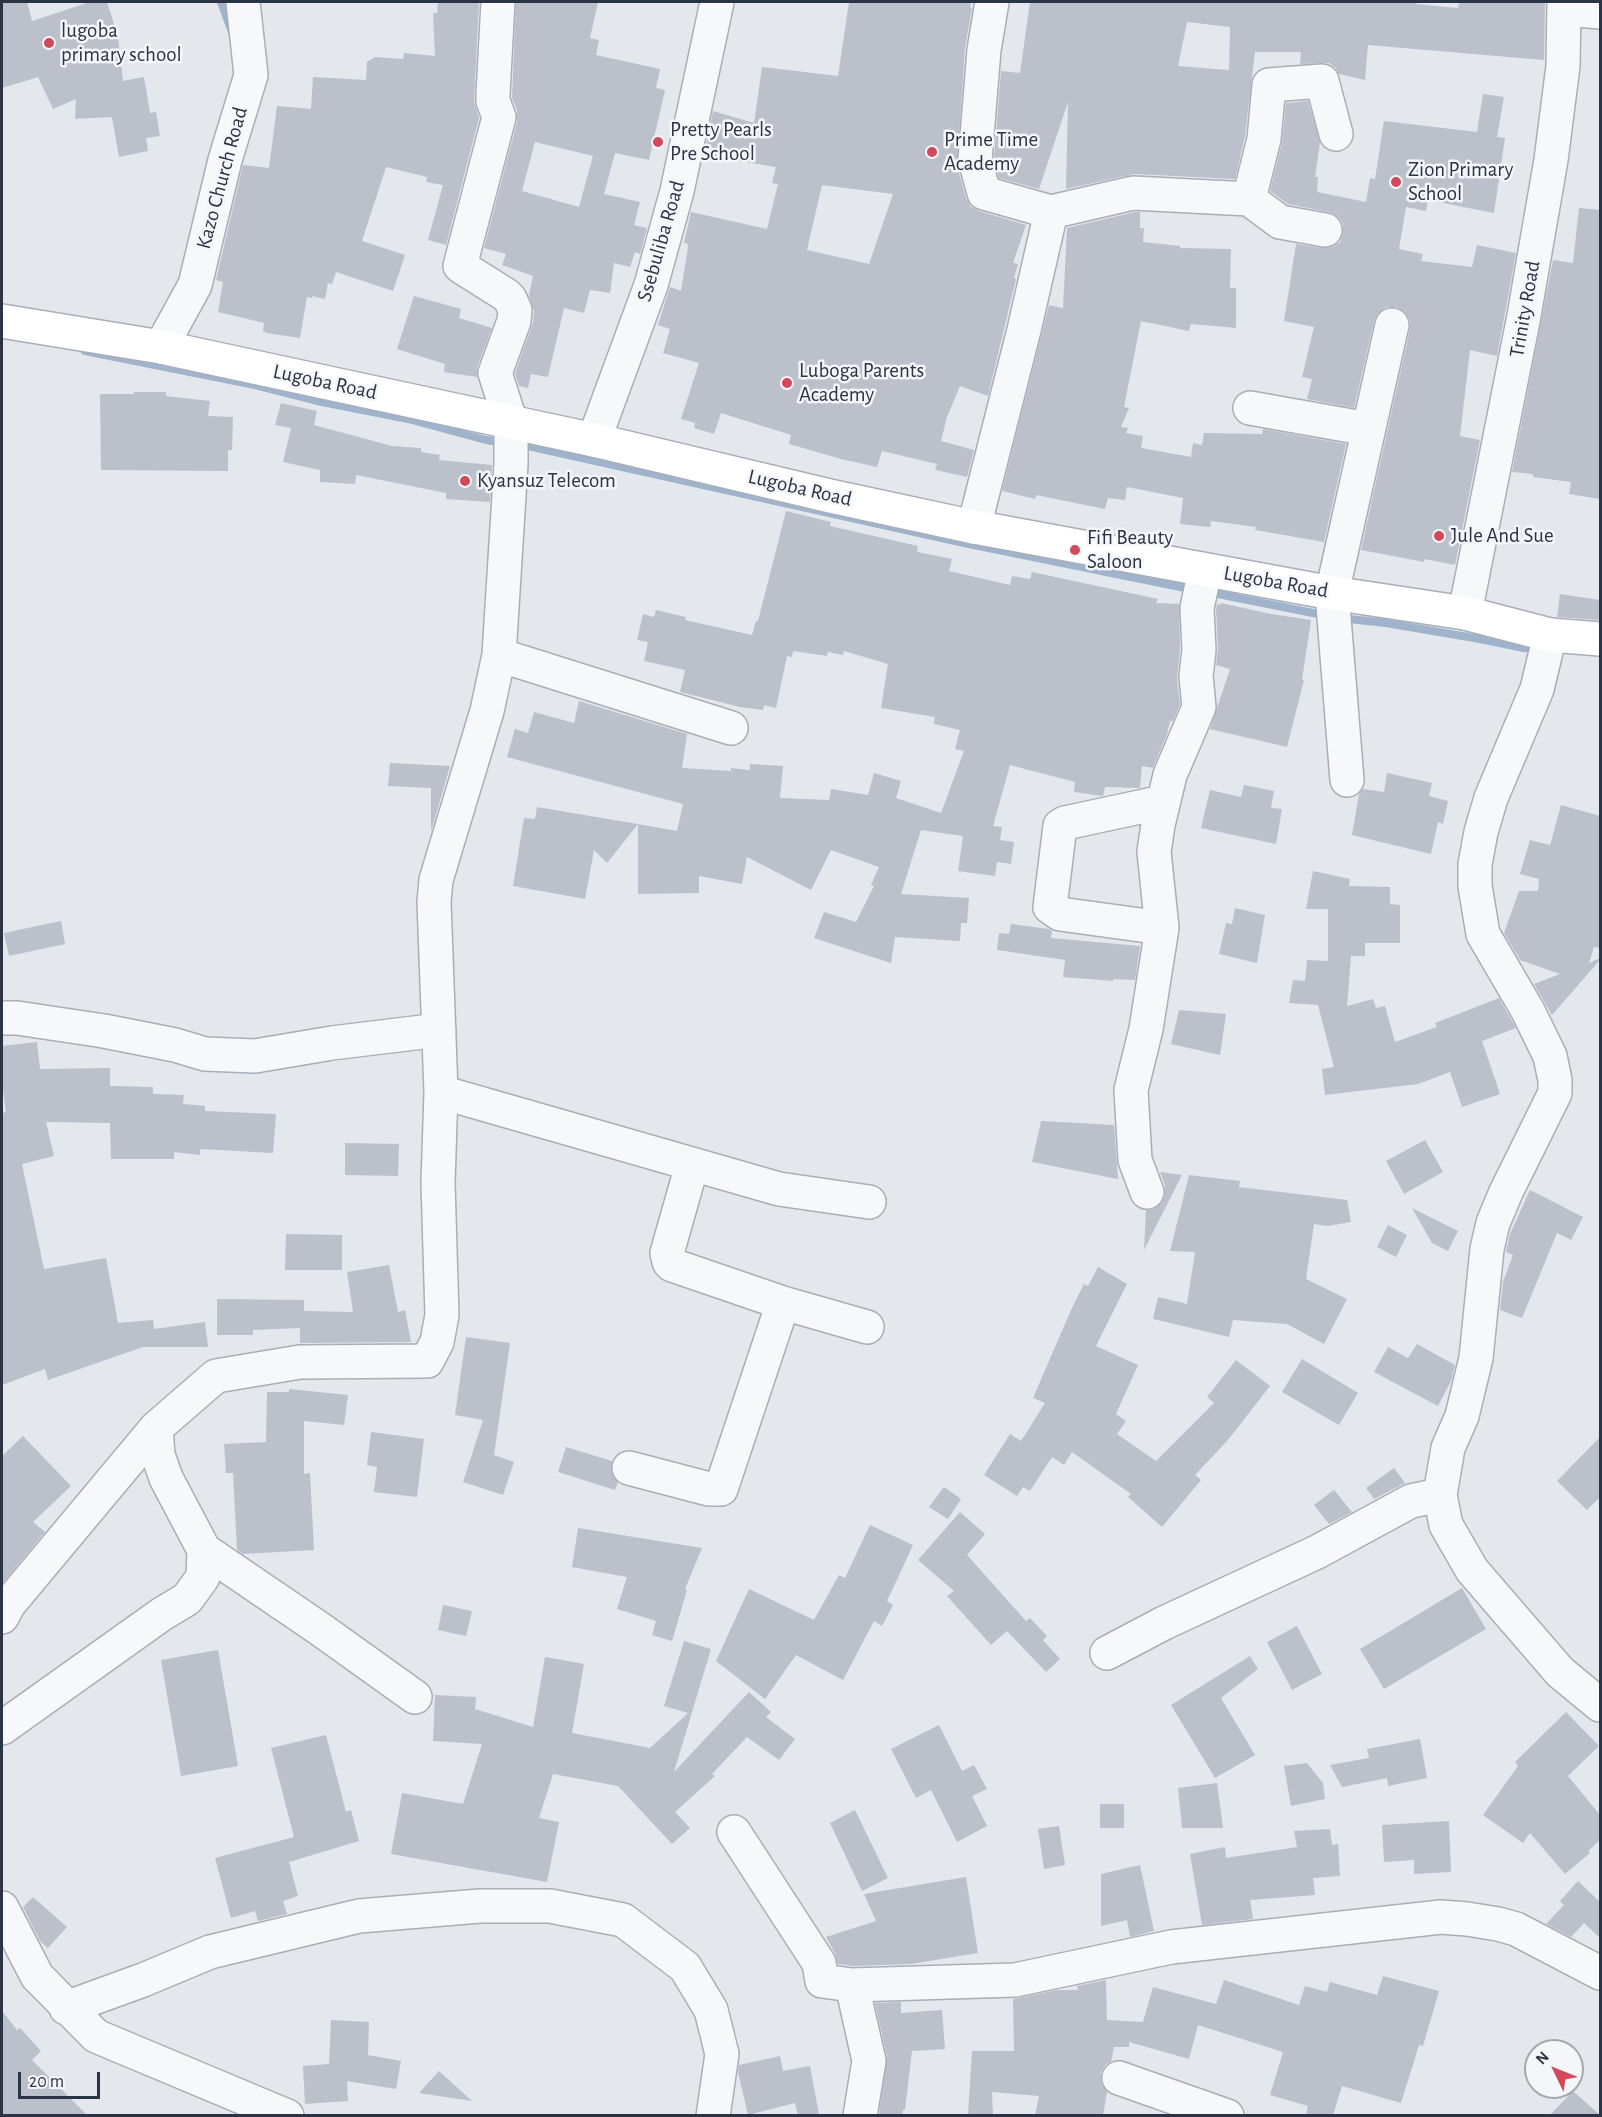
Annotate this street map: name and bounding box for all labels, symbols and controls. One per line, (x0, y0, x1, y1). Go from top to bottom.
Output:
place label: lugoba primary school (61, 18, 182, 68)
marker: lugoba primary school (42, 36, 56, 50)
street label: Kazo Church Road (191, 104, 253, 252)
place label: Pretty Pearls Pre School (670, 117, 772, 167)
place label: Prime Time Academy (944, 127, 1038, 177)
marker: Pretty Pearls Pre School (651, 135, 665, 149)
marker: Prime Time Academy (925, 145, 939, 159)
place label: Zion Primary School (1408, 157, 1513, 207)
marker: Zion Primary School (1389, 175, 1403, 189)
street label: Ssebuliba Road (632, 178, 690, 304)
street label: Trinity Road (1504, 259, 1546, 359)
place label: Luboga Parents Academy (799, 358, 924, 408)
street label: Lugoba Road (271, 359, 379, 405)
marker: Luboga Parents Academy (780, 376, 794, 390)
street label: Lugoba Road (746, 464, 854, 512)
place label: Kyansuz Telecom (477, 468, 616, 494)
marker: Kyansuz Telecom (458, 474, 472, 488)
place label: Jule And Sue (1451, 523, 1554, 549)
place label: Fifi Beauty Saloon (1087, 525, 1173, 575)
marker: Jule And Sue (1432, 529, 1446, 543)
marker: Fifi Beauty Saloon (1068, 543, 1082, 557)
street label: Lugoba Road (1222, 560, 1330, 604)
north arrow (1524, 2039, 1584, 2099)
text: N (1533, 2049, 1552, 2068)
scale bar (21, 2060, 104, 2098)
text: 20 m (29, 2073, 64, 2091)

